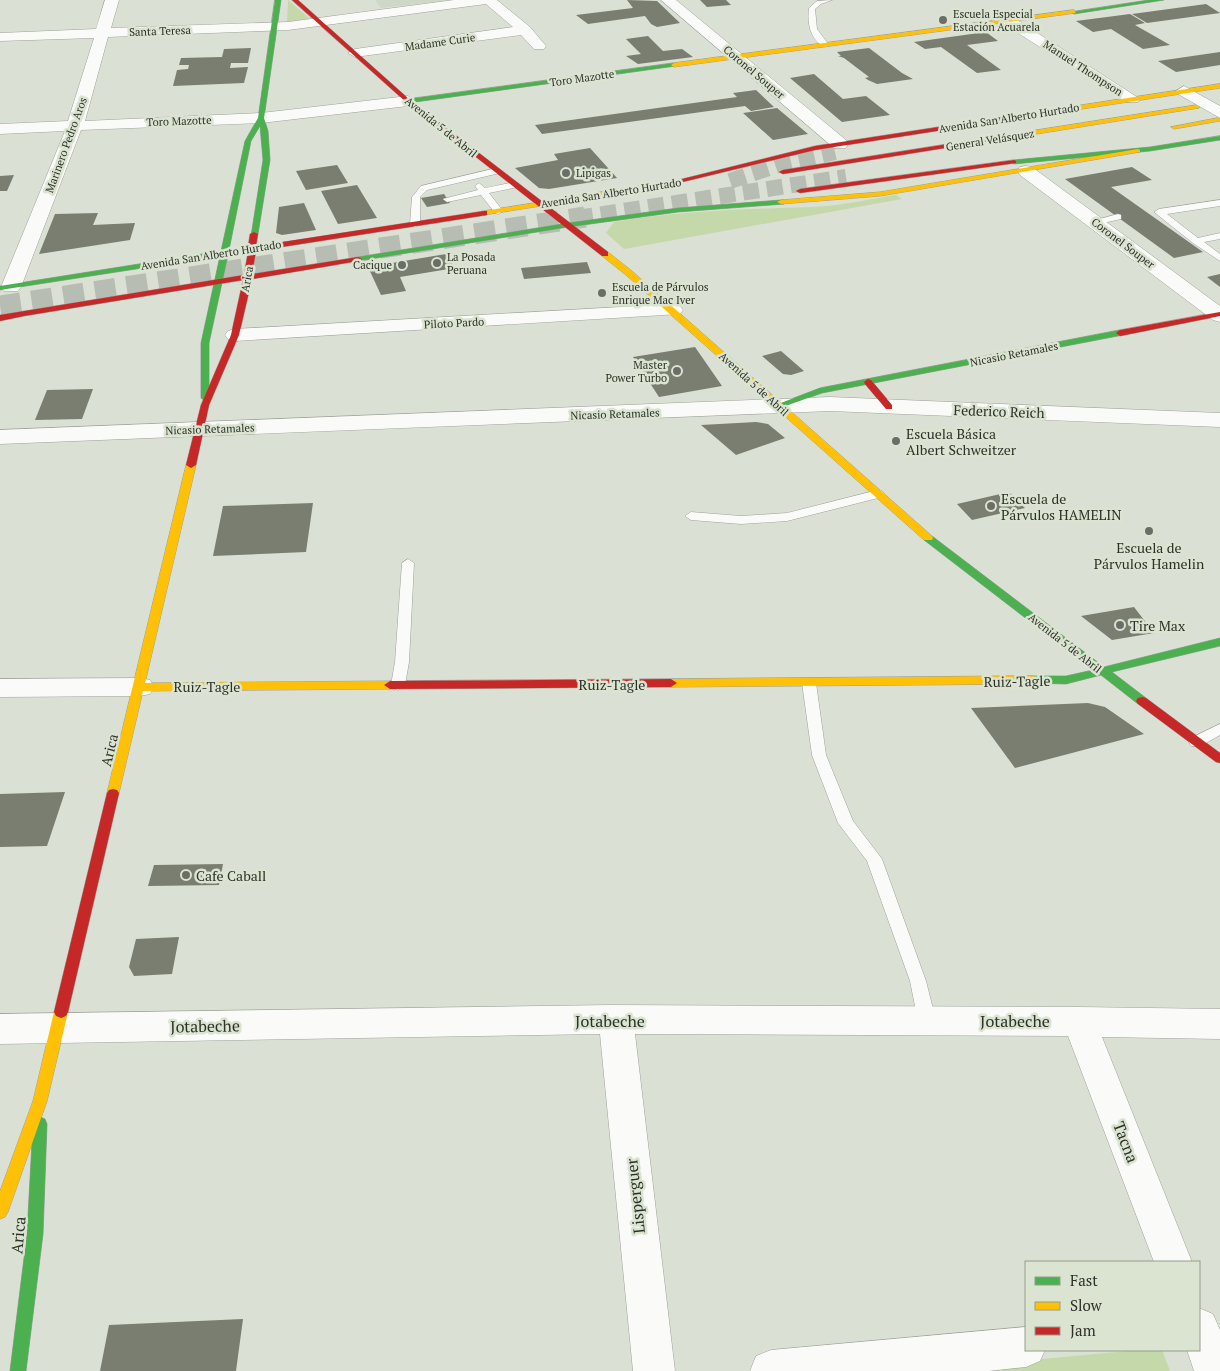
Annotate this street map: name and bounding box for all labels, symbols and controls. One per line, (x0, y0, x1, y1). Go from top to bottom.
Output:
place label: Escuela Especial Estación Acuarela (953, 7, 1040, 34)
marker: Escuela Especial Estación Acuarela (937, 14, 949, 26)
street label: Santa Teresa (129, 23, 192, 39)
street label: Madame Curie (404, 30, 477, 54)
street label: Manuel Thompson (1041, 37, 1126, 99)
street label: Coronel Souper (721, 42, 788, 102)
street label: Toro Mazotte (549, 66, 616, 89)
street label: Avenida 5 de Abril (402, 94, 480, 160)
street label: Marinero Pedro Aros (42, 95, 90, 195)
street label: Avenida San Alberto Hurtado (938, 100, 1080, 136)
street label: Toro Mazotte (146, 113, 212, 129)
street label: General Velásquez (945, 126, 1035, 154)
place label: Lipigas (576, 166, 611, 180)
marker: Lipigas (560, 167, 572, 179)
street label: Avenida San Alberto Hurtado (540, 175, 682, 211)
street label: Coronel Souper (1089, 215, 1158, 272)
street label: Avenida San Alberto Hurtado (140, 237, 282, 273)
place label: La Posada Peruana (447, 250, 496, 277)
marker: La Posada Peruana (431, 257, 443, 269)
place label: Cacique (353, 258, 392, 272)
marker: Cacique (396, 259, 408, 271)
street label: Arica (238, 265, 256, 293)
place label: Escuela de Párvulos Enrique Mac Iver (612, 280, 709, 307)
marker: Escuela de Párvulos Enrique Mac Iver (596, 287, 608, 299)
street label: Piloto Pardo (423, 314, 485, 332)
street label: Nicasio Retamales (969, 339, 1059, 369)
street label: Avenida 5 de Abril (716, 349, 792, 419)
place label: Master Power Turbo (605, 358, 668, 385)
marker: Master Power Turbo (671, 365, 683, 377)
street label: Federico Reich (953, 400, 1045, 422)
street label: Nicasio Retamales (570, 405, 660, 423)
street label: Nicasio Retamales (165, 420, 255, 438)
place label: Escuela Básica Albert Schweitzer (906, 424, 1017, 459)
marker: Escuela Básica Albert Schweitzer (890, 435, 902, 447)
place label: Escuela de Párvulos HAMELIN (1001, 489, 1121, 524)
marker: Escuela de Párvulos HAMELIN (985, 500, 997, 512)
marker: Escuela de Párvulos Hamelin (1143, 525, 1155, 537)
place label: Escuela de Párvulos Hamelin (1094, 538, 1205, 573)
street label: Avenida 5 de Abril (1026, 610, 1104, 676)
place label: Tire Max (1130, 616, 1186, 635)
marker: Tire Max (1114, 619, 1126, 631)
street label: Ruiz-Tagle (983, 671, 1051, 691)
street label: Ruiz-Tagle (579, 675, 645, 694)
street label: Ruiz-Tagle (174, 677, 240, 696)
street label: Arica (96, 732, 122, 768)
place label: Cafe Caball (196, 866, 266, 885)
marker: Cafe Caball (180, 869, 192, 881)
street label: Jotabeche (575, 1010, 645, 1032)
street label: Jotabeche (980, 1010, 1050, 1032)
street label: Jotabeche (170, 1014, 240, 1038)
street label: Tacna (1108, 1118, 1144, 1166)
street label: Lisperguer (620, 1156, 650, 1235)
street label: Arica (5, 1215, 31, 1255)
legend (1025, 1261, 1200, 1351)
text: Fast (1070, 1270, 1098, 1290)
text: Slow (1070, 1295, 1103, 1315)
text: Jam (1070, 1320, 1096, 1340)

